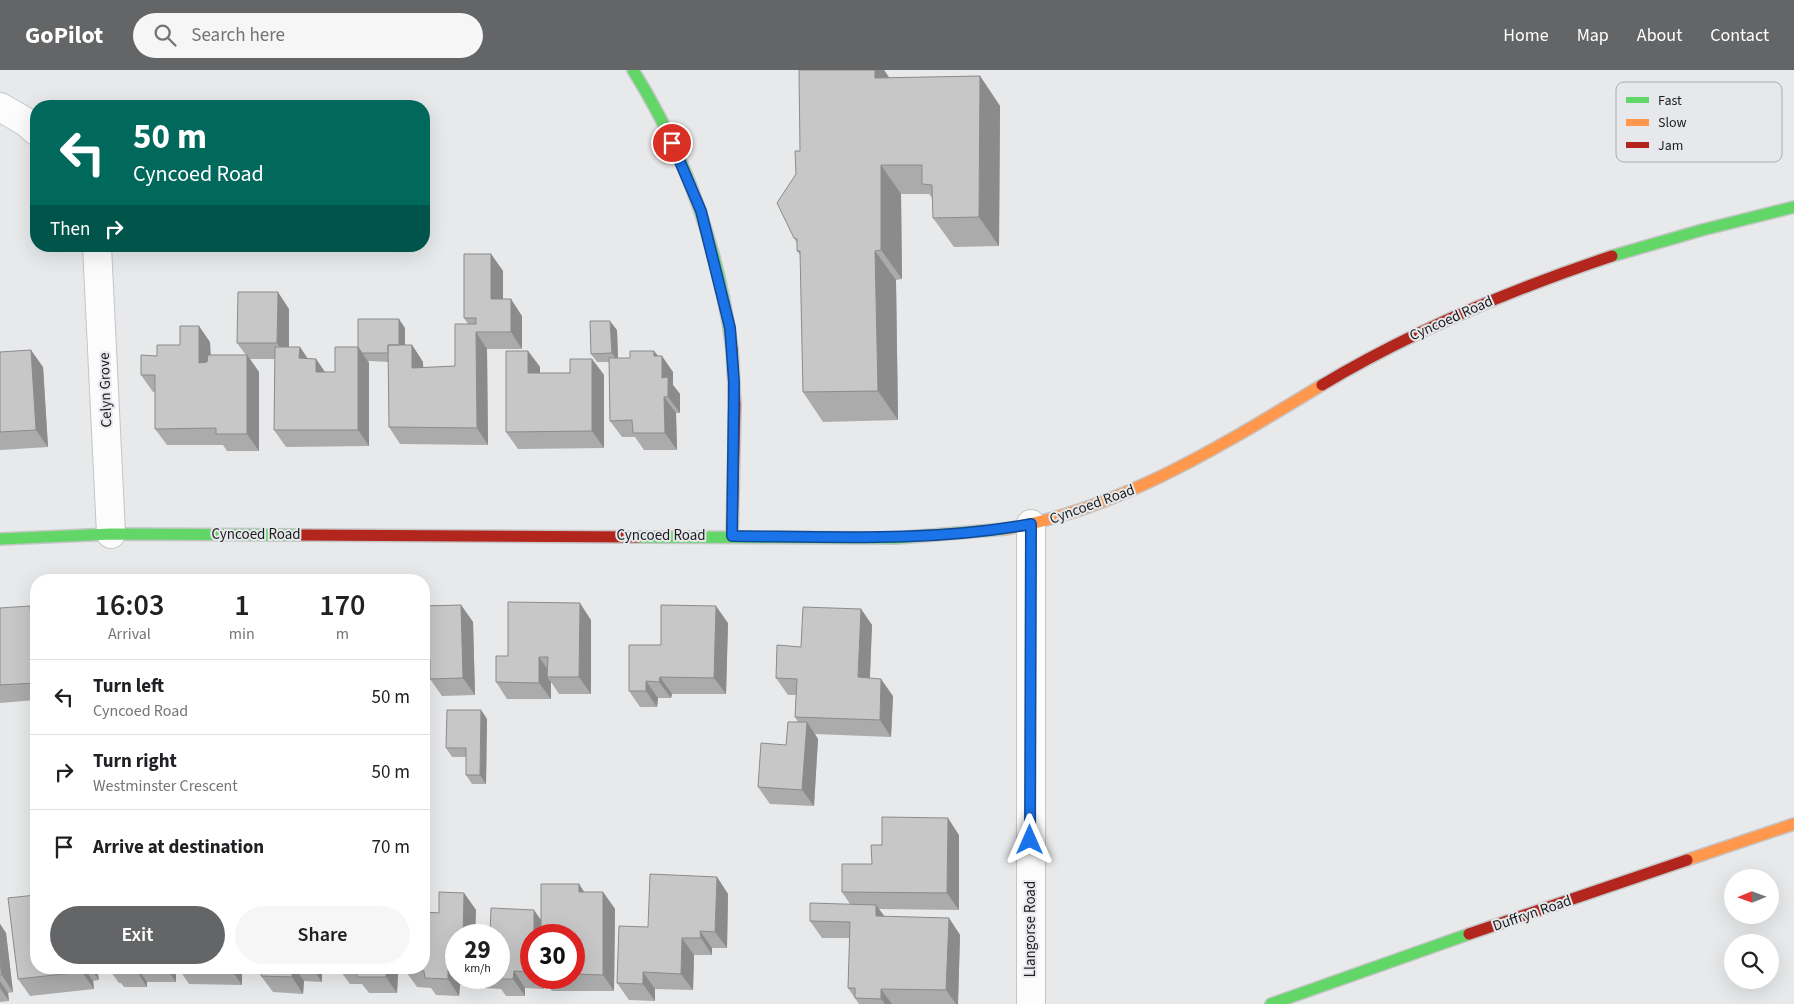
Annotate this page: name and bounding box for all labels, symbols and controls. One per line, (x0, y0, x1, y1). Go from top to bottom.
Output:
search box (133, 13, 483, 58)
text: GoPilot (25, 18, 103, 53)
icon: search (151, 21, 179, 49)
text: Search here (191, 22, 285, 49)
text: Home (1503, 23, 1549, 48)
text: Map (1577, 23, 1609, 48)
text: About (1637, 23, 1682, 48)
text: Contact (1710, 23, 1769, 48)
legend (1616, 82, 1782, 162)
text: Fast (1658, 91, 1682, 111)
text: 50 m (133, 112, 207, 162)
text: Slow (1658, 113, 1687, 133)
icon: left (50, 120, 115, 185)
pin (651, 122, 693, 164)
icon: arrive (658, 129, 686, 157)
text: Jam (1658, 136, 1683, 156)
text: Cyncoed Road (133, 158, 264, 190)
icon: right (100, 215, 128, 243)
text: Then (50, 216, 90, 243)
street label: Cyncoed Road (1406, 291, 1496, 346)
street label: Celyn Grove (94, 352, 117, 428)
street label: Cyncoed Road (1047, 479, 1138, 530)
street label: Cyncoed Road (211, 524, 301, 545)
street label: Cyncoed Road (616, 525, 706, 546)
text: 16:03 (95, 584, 164, 627)
text: 1 (234, 584, 250, 627)
text: 170 (319, 584, 365, 627)
text: Arrival (108, 623, 151, 645)
text: min (229, 623, 255, 645)
text: m (336, 623, 349, 645)
text: Turn left (93, 673, 164, 700)
icon: left (50, 683, 78, 711)
text: 50 m (372, 684, 410, 711)
text: Cyncoed Road (93, 700, 188, 722)
text: Turn right (93, 748, 177, 775)
icon: right (50, 758, 78, 786)
text: 50 m (372, 759, 410, 786)
text: Westminster Crescent (93, 775, 238, 797)
position arrow (1003, 813, 1055, 865)
icon: arrive (50, 833, 78, 861)
text: Arrive at destination (93, 834, 264, 861)
text: 70 m (372, 834, 410, 861)
north arrow (1724, 869, 1779, 924)
map controls (1724, 869, 1779, 989)
street label: Llangorse Road (1020, 881, 1041, 977)
street label: Duffryn Road (1490, 890, 1574, 937)
button: Exit (50, 906, 225, 964)
button: Share (235, 906, 410, 964)
speed limit sign: 30 (520, 924, 585, 989)
text: 29 (464, 932, 491, 968)
button: search (1724, 934, 1779, 989)
text: km/h (464, 960, 491, 977)

